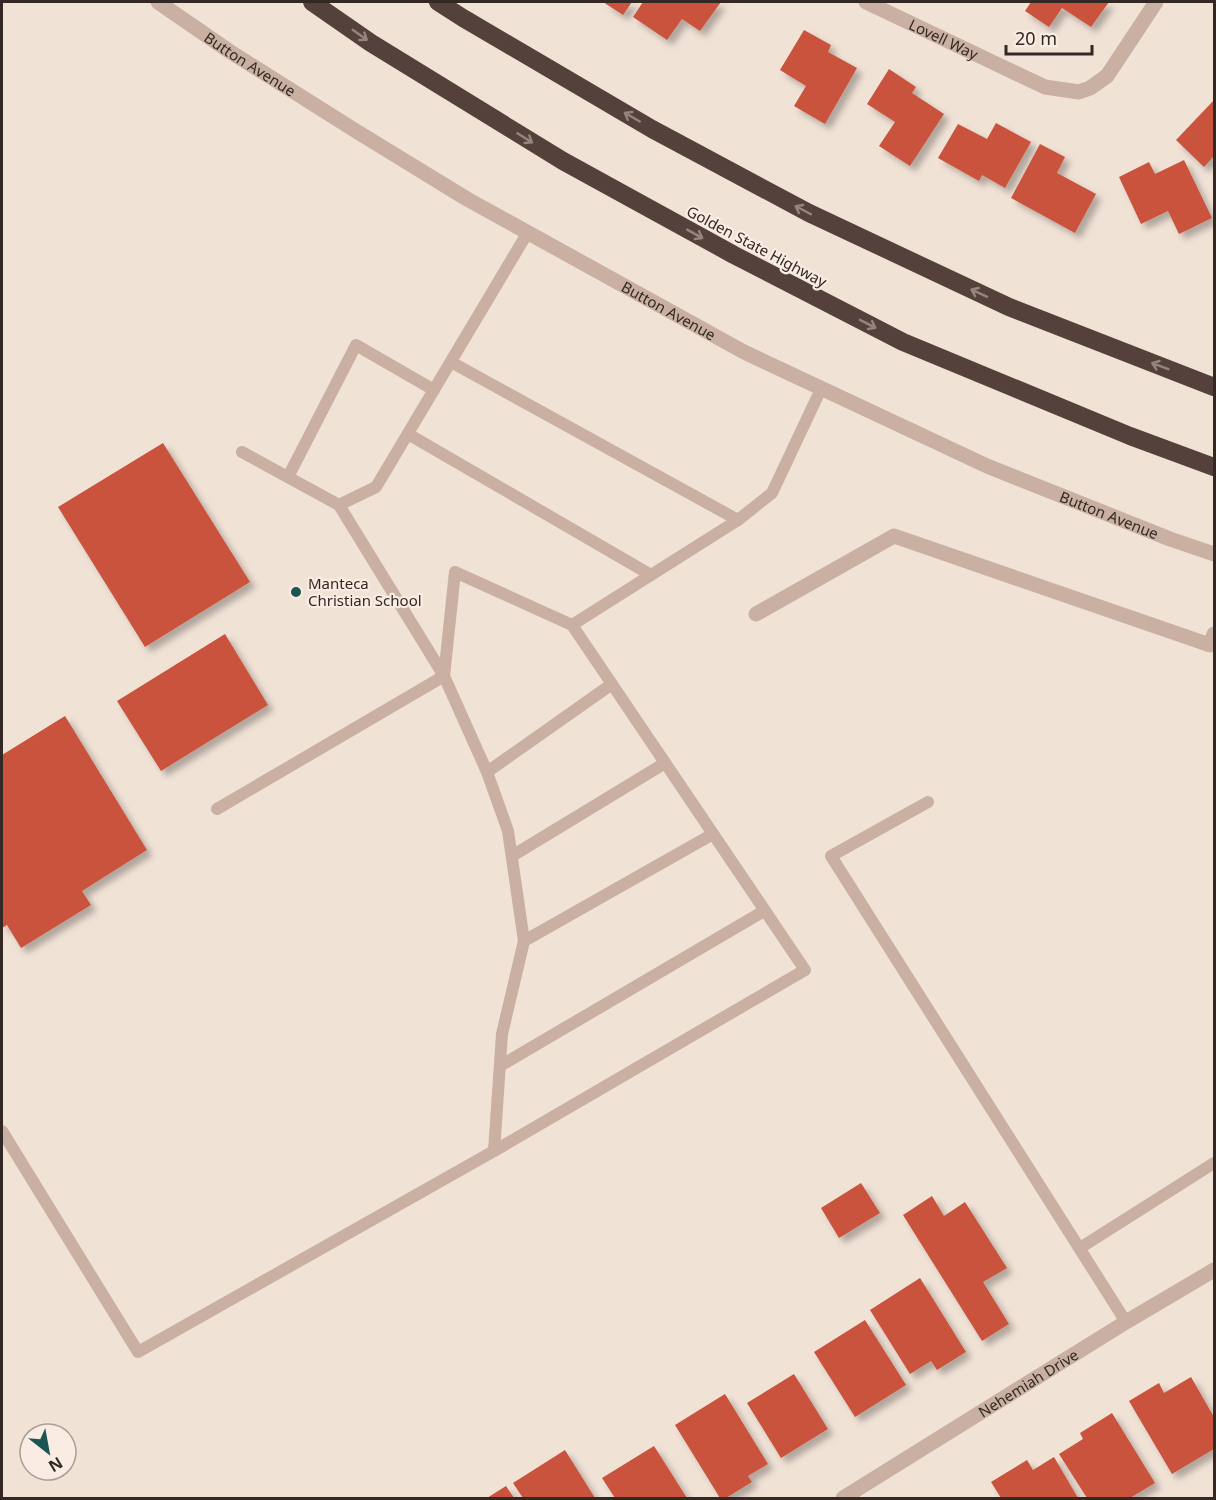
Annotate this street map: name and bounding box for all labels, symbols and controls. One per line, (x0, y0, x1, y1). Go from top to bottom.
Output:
street label: Lovell Way (906, 14, 982, 64)
scale bar (1006, 18, 1092, 56)
text: 20 m (1015, 26, 1057, 50)
street label: Button Avenue (201, 27, 300, 101)
one-way arrow (351, 29, 367, 42)
one-way arrow (624, 110, 641, 122)
one-way arrow (517, 132, 534, 145)
street label: Golden State Highway (683, 201, 831, 292)
one-way arrow (795, 204, 812, 216)
one-way arrow (686, 228, 703, 240)
street label: Button Avenue (618, 276, 719, 345)
one-way arrow (971, 287, 989, 299)
one-way arrow (859, 318, 876, 330)
one-way arrow (1151, 360, 1170, 371)
street label: Button Avenue (1057, 486, 1162, 543)
place label: Manteca Christian School (308, 573, 422, 610)
marker: Manteca Christian School (289, 585, 303, 599)
street label: Nehemiah Drive (974, 1344, 1082, 1422)
north arrow (18, 1422, 78, 1482)
text: N (44, 1452, 67, 1478)

